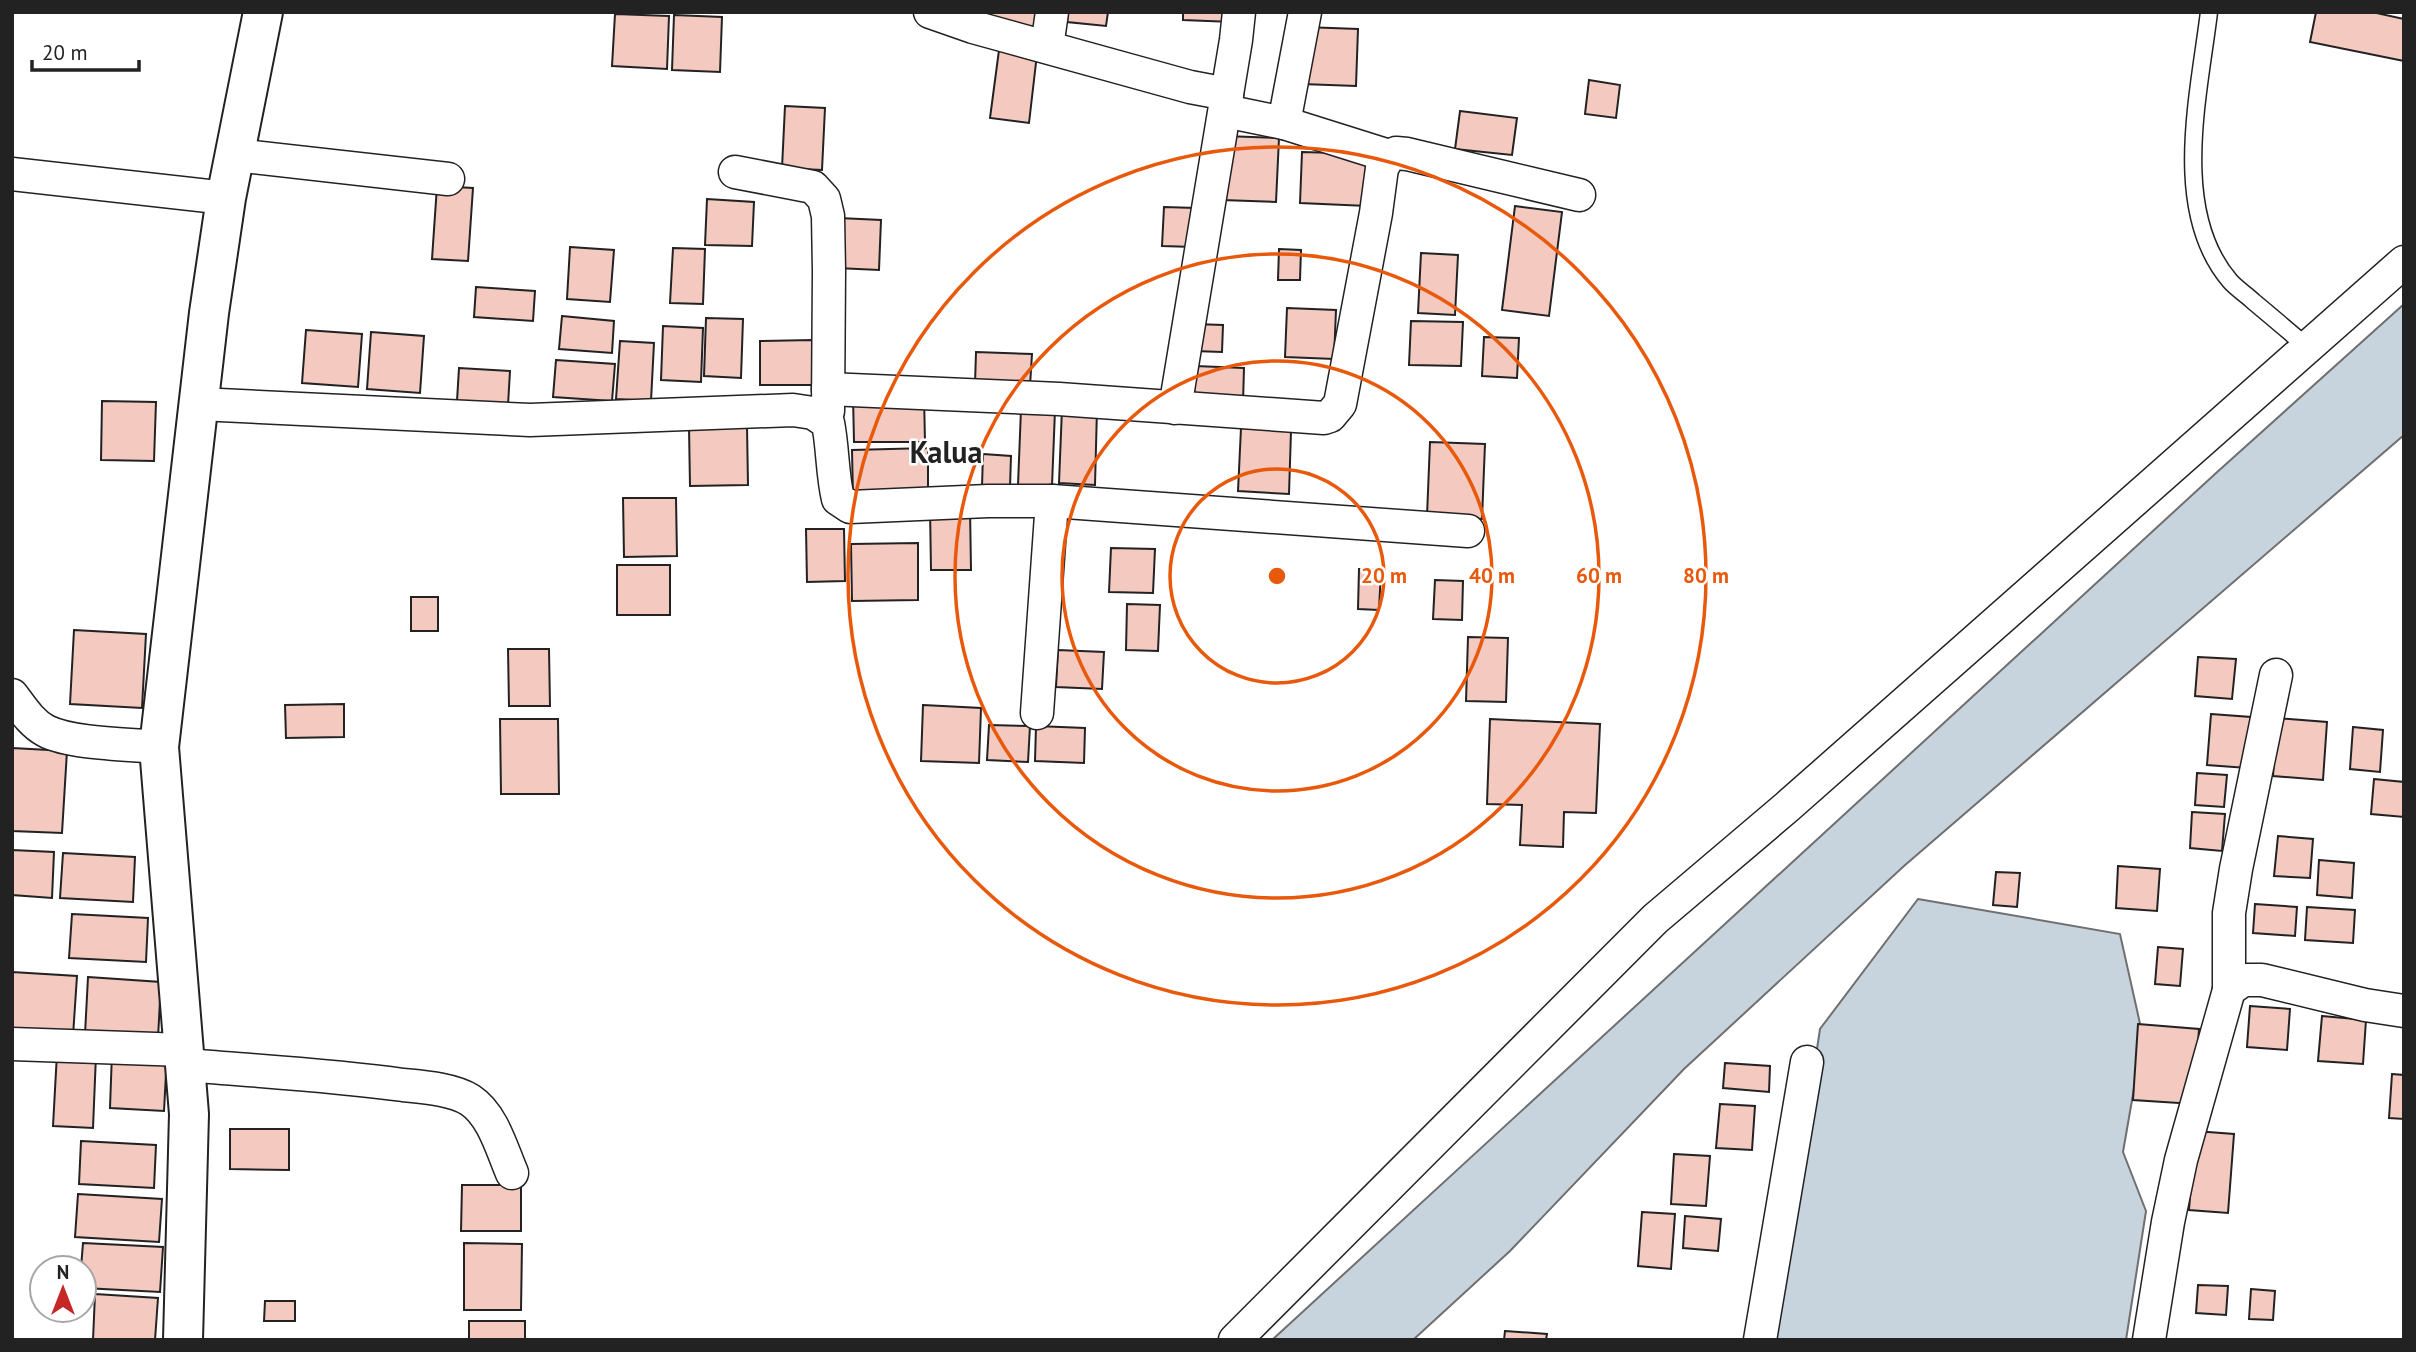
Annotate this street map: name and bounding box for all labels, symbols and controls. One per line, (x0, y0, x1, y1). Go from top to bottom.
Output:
scale bar (32, 28, 138, 72)
text: 20 m (42, 39, 88, 66)
district label: Kalua (910, 432, 982, 471)
text: 20 m (1361, 562, 1407, 589)
text: 40 m (1469, 562, 1515, 589)
text: 60 m (1576, 562, 1622, 589)
text: 80 m (1683, 562, 1729, 589)
centre of rings (1265, 564, 1289, 588)
north arrow (28, 1254, 98, 1324)
text: N (57, 1260, 69, 1284)

